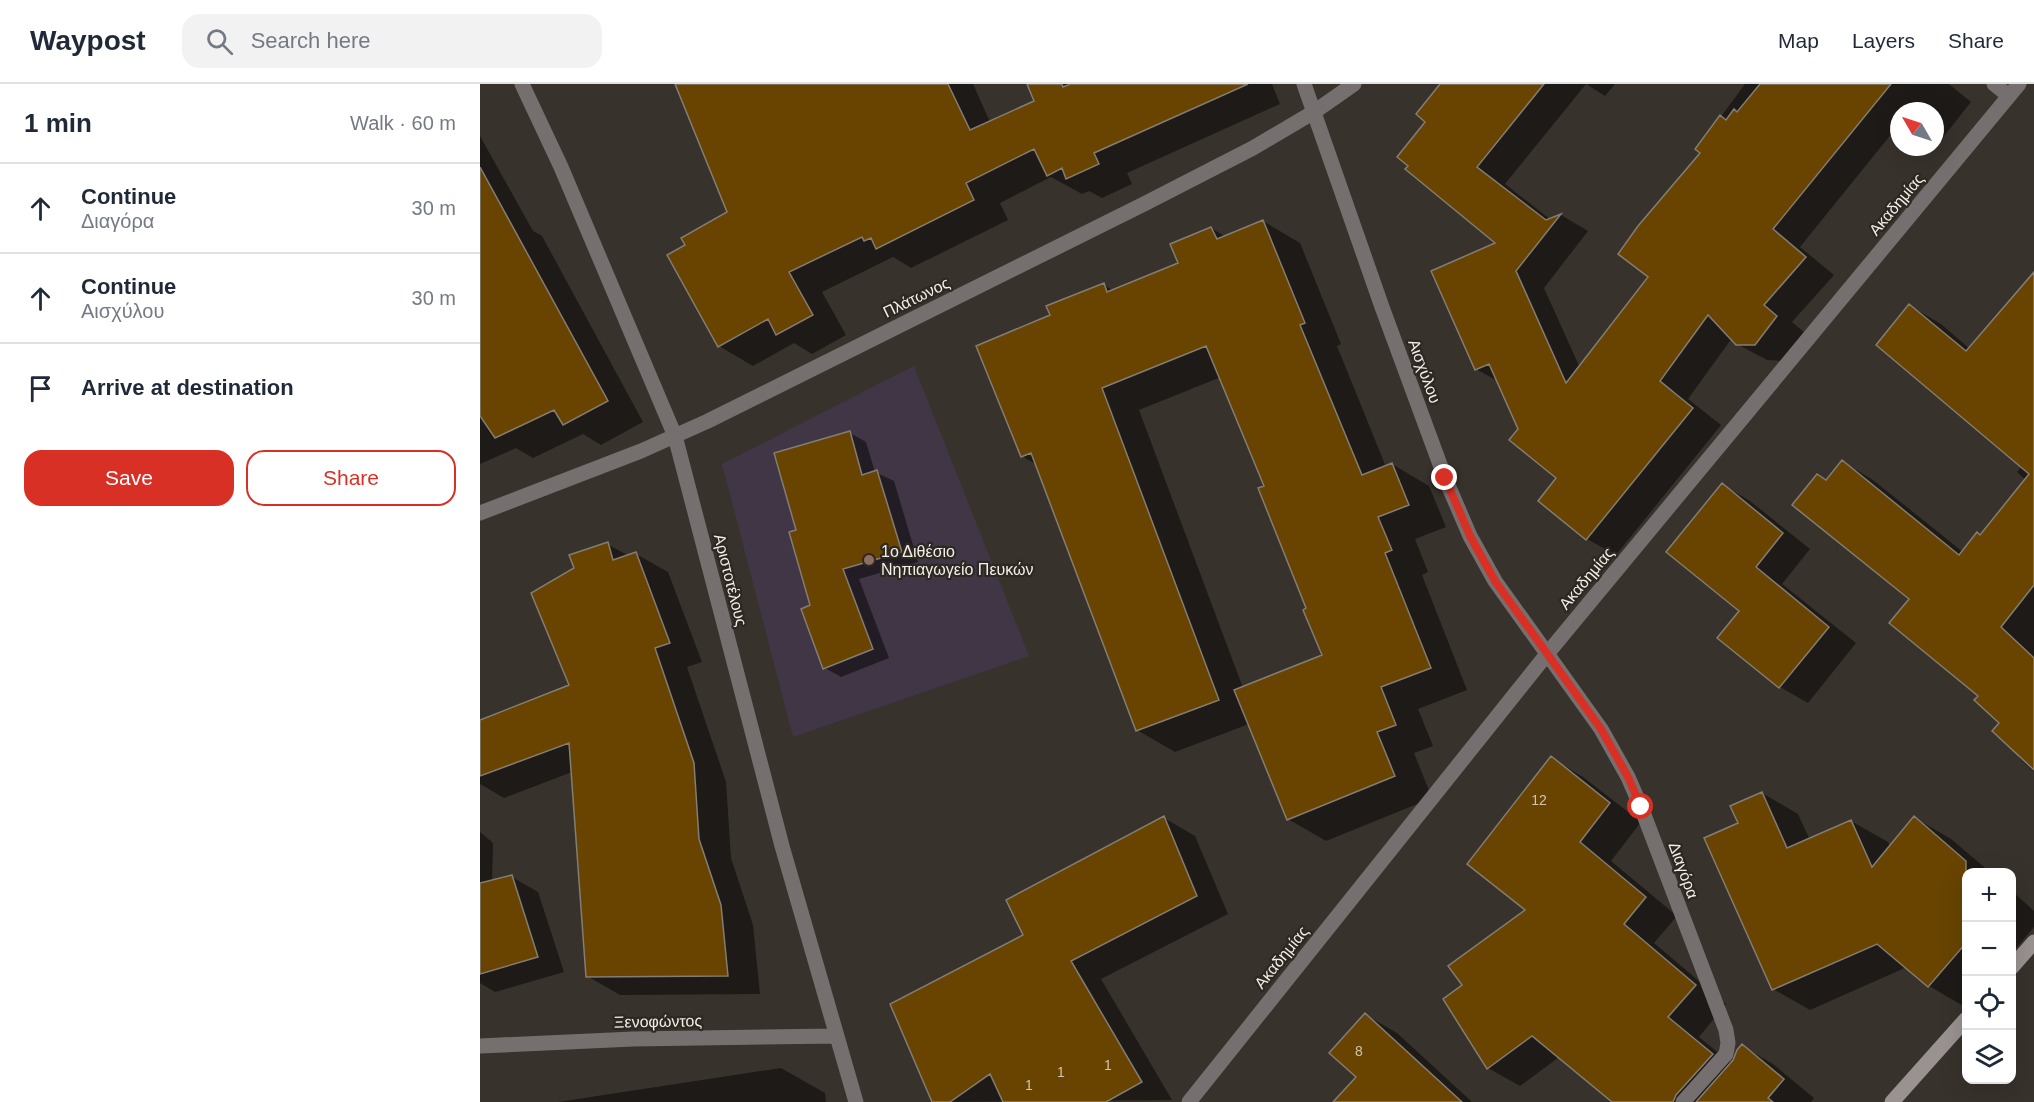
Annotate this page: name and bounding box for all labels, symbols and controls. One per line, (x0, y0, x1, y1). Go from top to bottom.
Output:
search box (182, 14, 602, 68)
text: Waypost (30, 25, 146, 56)
icon: search (203, 25, 236, 58)
text: Search here (251, 28, 371, 53)
text: Map (1778, 29, 1819, 52)
text: Layers (1852, 29, 1915, 52)
text: Share (1948, 29, 2004, 52)
north arrow (1890, 102, 1944, 156)
text: 1 min (24, 108, 92, 138)
text: Walk · 60 m (350, 112, 456, 134)
street label: Ακαδημίας (1866, 170, 1927, 239)
text: Continue (81, 184, 176, 209)
icon: ahead (24, 192, 57, 225)
text: 30 m (412, 197, 456, 219)
text: Διαγόρα (81, 210, 154, 232)
text: Continue (81, 274, 176, 299)
street label: Πλάτωνος (880, 274, 952, 321)
icon: ahead (24, 282, 57, 315)
text: 30 m (412, 287, 456, 309)
text: Αισχύλου (81, 300, 164, 322)
street label: Αισχύλου (1405, 337, 1444, 405)
icon: arrive (24, 372, 57, 405)
text: Arrive at destination (81, 375, 294, 400)
button: Save (24, 450, 234, 506)
button: Share (246, 450, 456, 506)
route end (1431, 464, 1457, 490)
street label: Αριστοτέλους (711, 532, 750, 628)
place label: 1ο Διθέσιο Νηπιαγωγείο Πευκών (881, 543, 1034, 578)
street label: Ακαδημίας (1556, 544, 1617, 613)
marker: 1ο Διθέσιο Νηπιαγωγείο Πευκών (862, 553, 876, 567)
house number: 12 (1531, 792, 1547, 808)
route start (1627, 793, 1653, 819)
street label: Διαγόρα (1665, 840, 1702, 901)
map controls (1962, 868, 2016, 1084)
button: + (1962, 868, 2016, 922)
street label: Ακαδημίας (1251, 922, 1312, 992)
button: − (1962, 922, 2016, 976)
button: locate (1962, 976, 2016, 1030)
street label: Ξενοφώντος (614, 1012, 702, 1031)
button: layers (1962, 1030, 2016, 1084)
house number: 8 (1355, 1043, 1363, 1059)
house number: 1 (1104, 1057, 1112, 1073)
house number: 1 (1057, 1064, 1065, 1080)
house number: 1 (1025, 1077, 1033, 1093)

